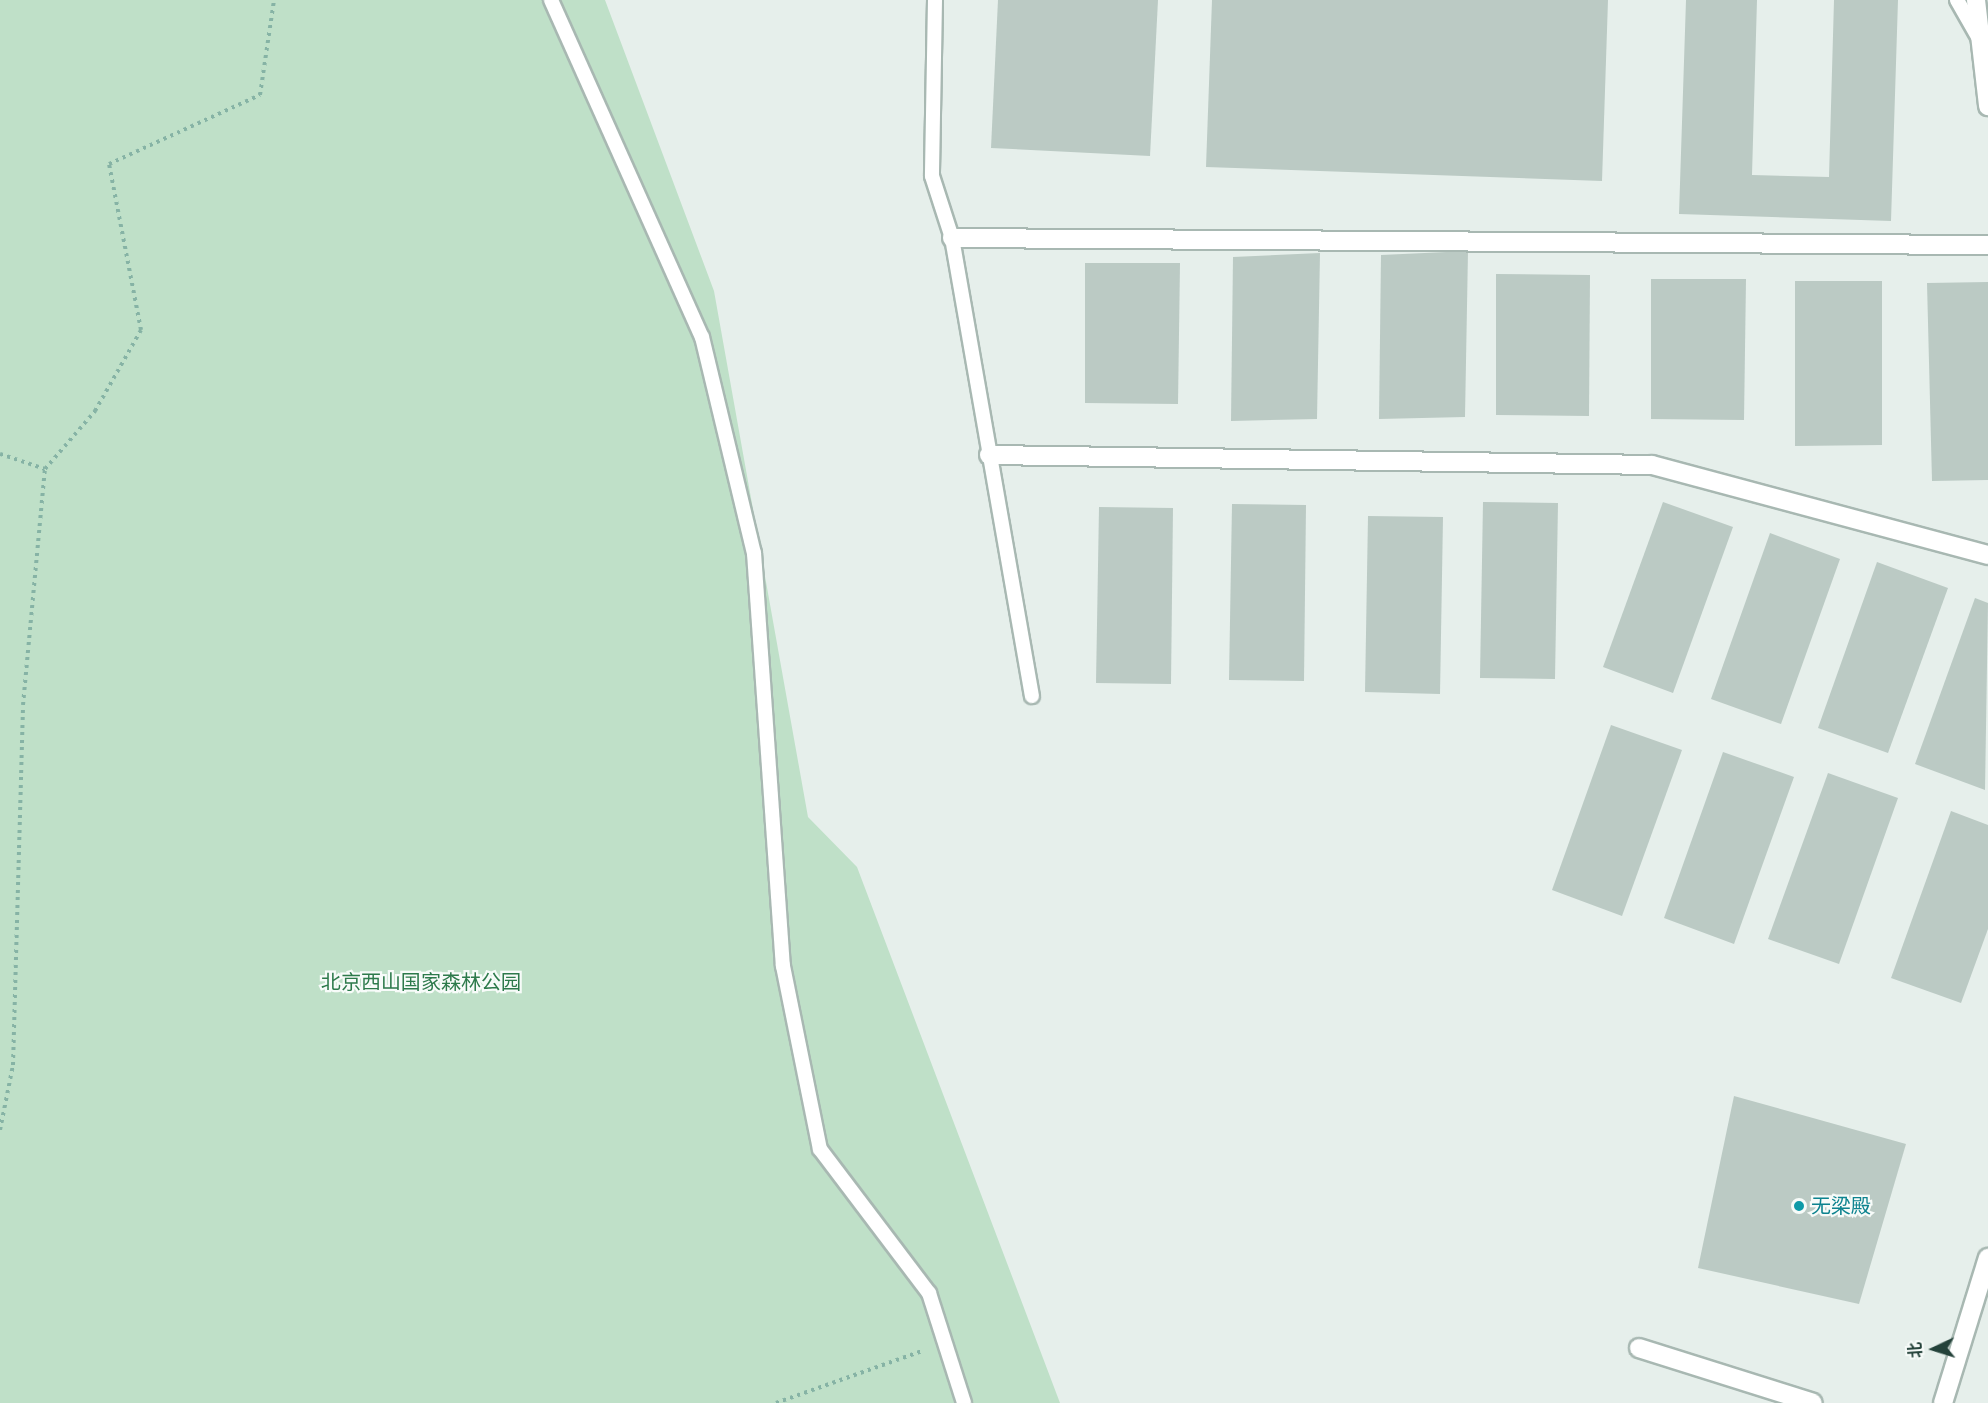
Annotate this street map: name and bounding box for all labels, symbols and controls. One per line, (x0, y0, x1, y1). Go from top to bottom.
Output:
park label: 北京西山国家森林公园 (321, 970, 521, 994)
place label: 无梁殿 (1811, 1194, 1871, 1218)
marker: 无梁殿 (1792, 1199, 1806, 1213)
north arrow (1904, 1319, 1964, 1379)
text: 北 (1905, 1342, 1927, 1359)

